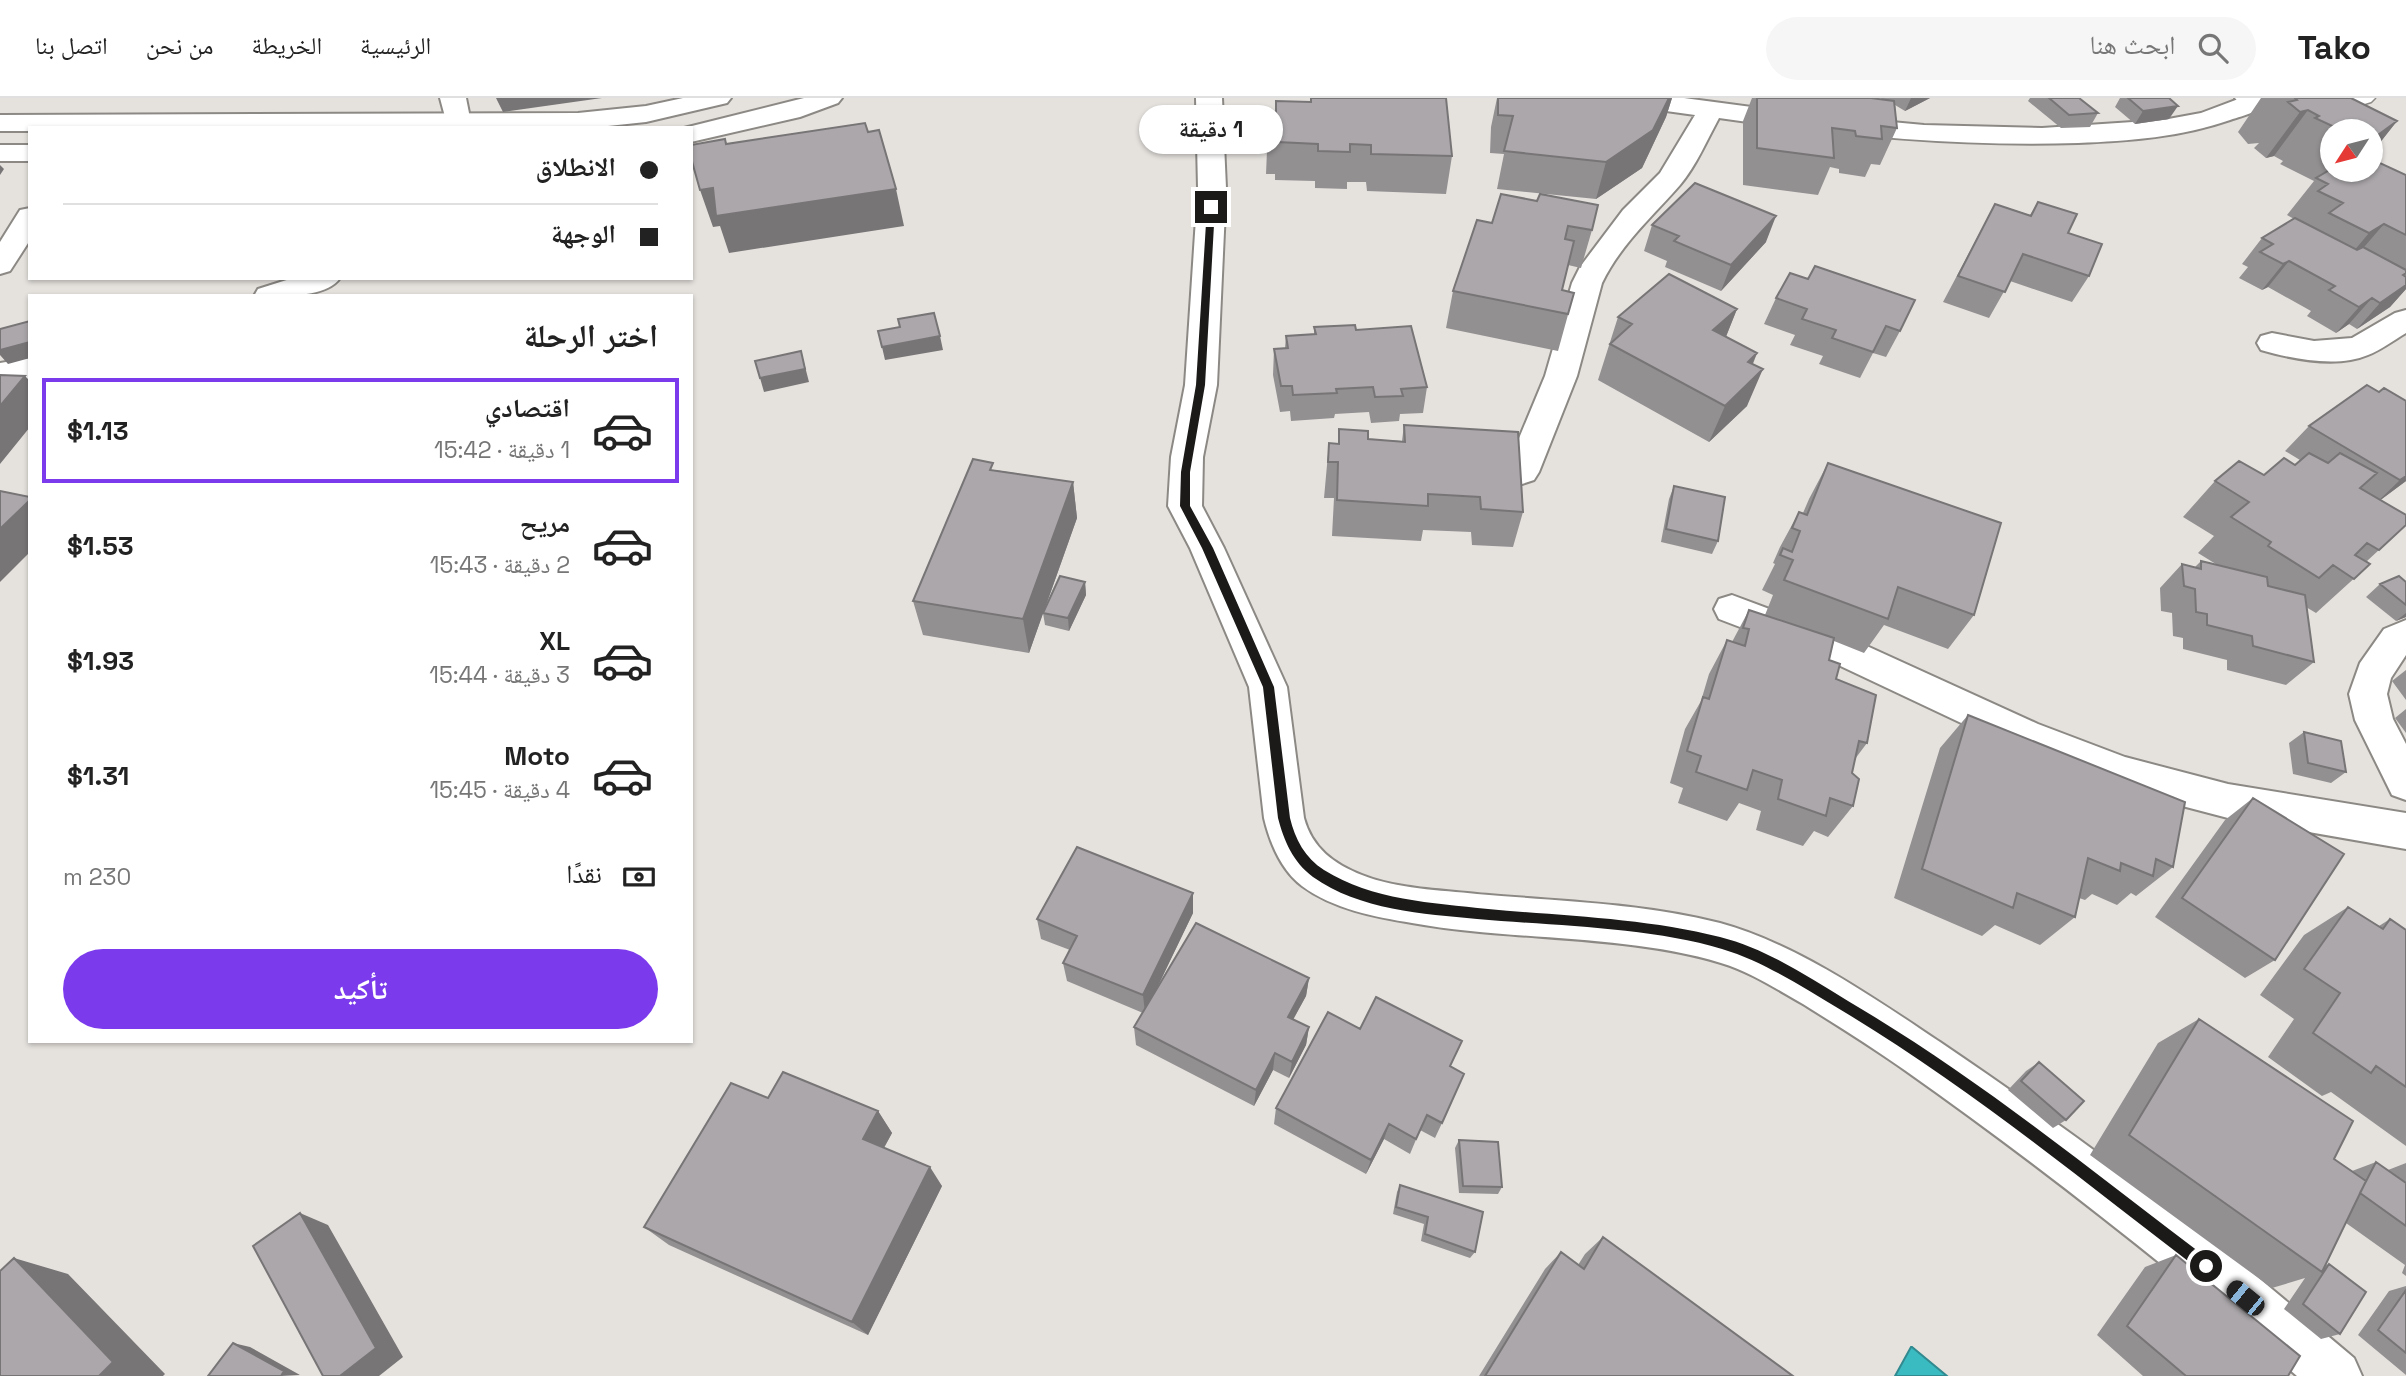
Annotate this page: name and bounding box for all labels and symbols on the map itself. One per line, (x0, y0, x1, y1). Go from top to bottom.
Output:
callout: 1 دقيقة (1139, 105, 1283, 154)
north arrow (2320, 119, 2384, 182)
route end (1195, 191, 1227, 223)
route start (2190, 1250, 2222, 1282)
car (2223, 1277, 2268, 1319)

